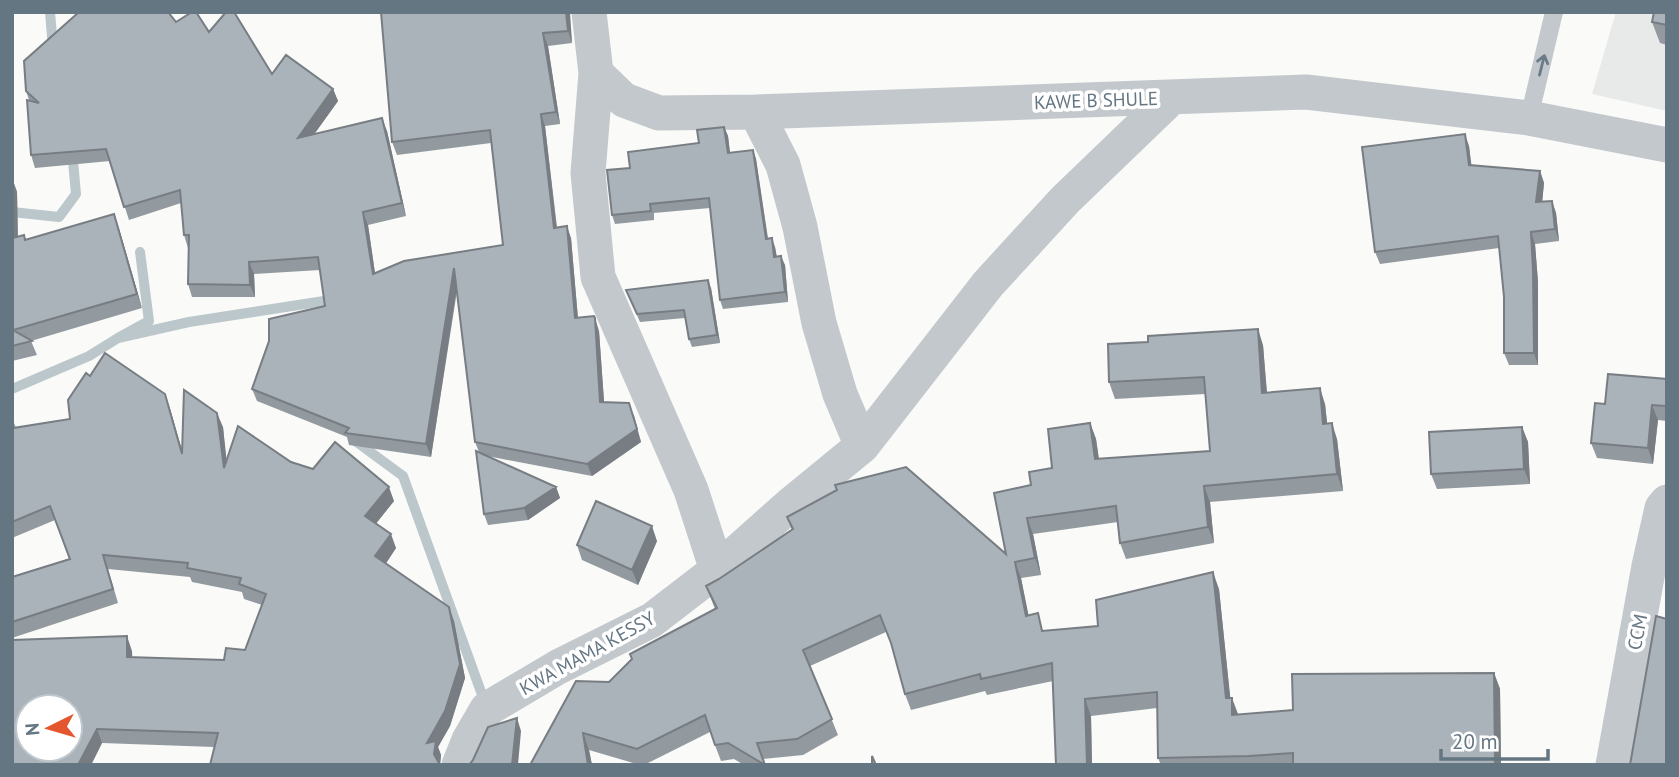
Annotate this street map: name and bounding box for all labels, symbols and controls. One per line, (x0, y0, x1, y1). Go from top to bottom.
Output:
one-way arrow (1536, 55, 1549, 77)
street label: KAWE B SHULE (1034, 86, 1158, 114)
street label: KWA MAMA KESSY (515, 606, 659, 700)
street label: CCM (1622, 612, 1652, 652)
north arrow (14, 693, 84, 763)
scale bar (1441, 718, 1548, 762)
text: N (20, 722, 45, 737)
text: 20 m (1452, 728, 1498, 755)

